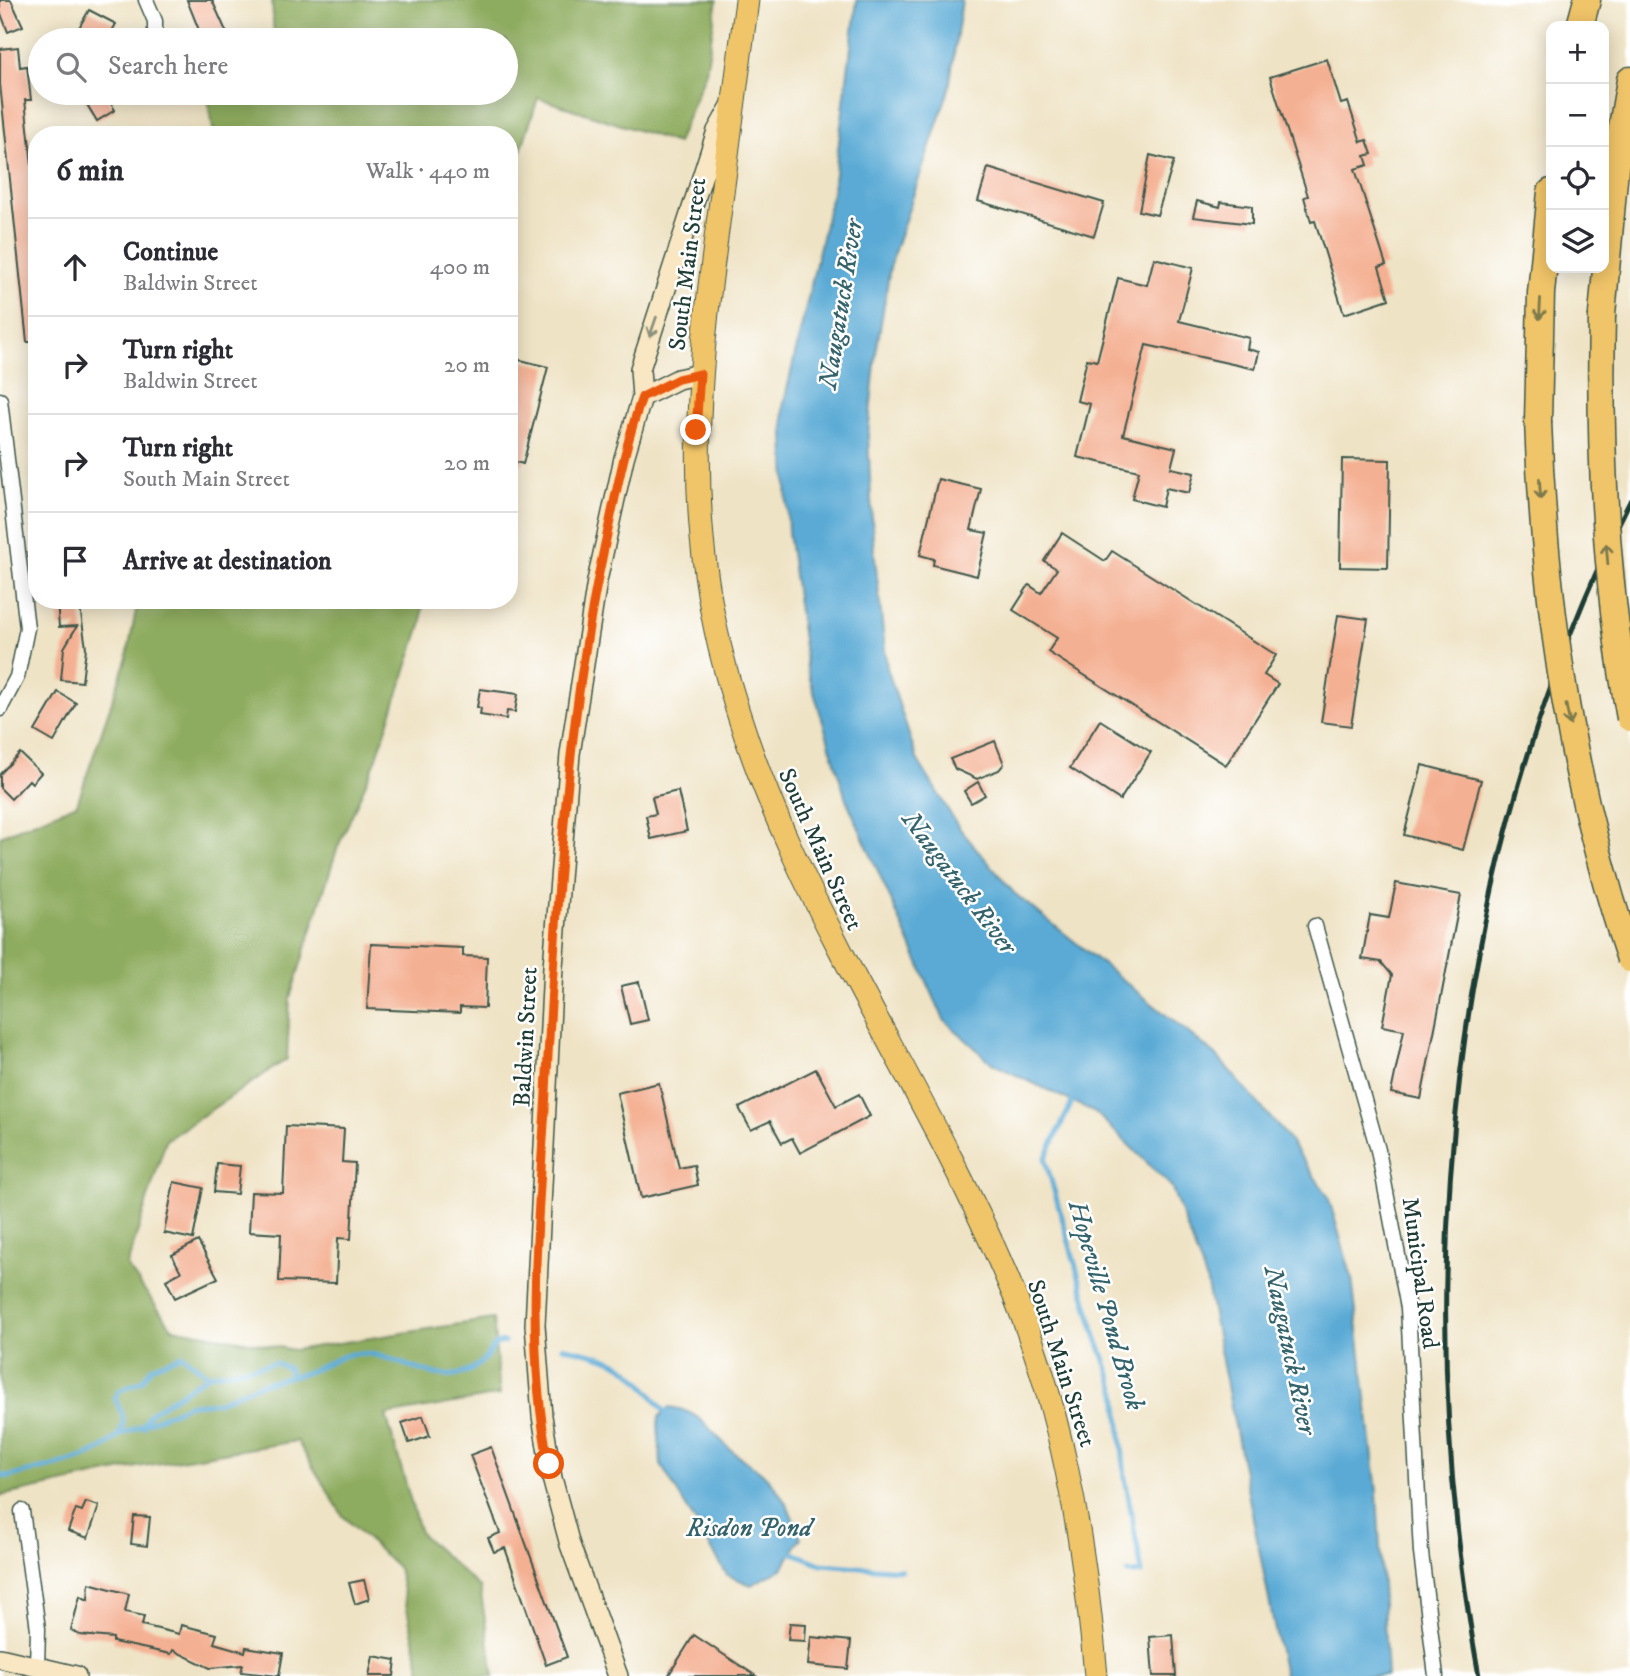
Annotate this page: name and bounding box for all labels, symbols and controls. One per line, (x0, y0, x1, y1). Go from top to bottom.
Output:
map controls (1546, 21, 1609, 273)
button: + (1546, 21, 1609, 84)
search box (28, 28, 518, 105)
icon: search (52, 48, 90, 86)
text: Search here (108, 50, 228, 83)
button: − (1546, 84, 1609, 147)
button: locate (1546, 147, 1609, 210)
text: 6 min (56, 153, 124, 190)
text: Walk · 440 m (366, 157, 490, 186)
street label: South Main Street (662, 176, 714, 352)
button: layers (1546, 210, 1609, 273)
water label: Naugatuck River (811, 215, 871, 393)
text: Continue (123, 236, 218, 269)
icon: ahead (56, 248, 94, 286)
text: 400 m (430, 253, 490, 282)
text: Baldwin Street (123, 269, 258, 298)
one-way arrow (1534, 297, 1547, 320)
one-way arrow (646, 316, 658, 338)
text: Turn right (123, 334, 233, 367)
icon: right (56, 346, 94, 384)
text: 20 m (444, 351, 490, 380)
text: Baldwin Street (123, 367, 258, 396)
route end (680, 414, 711, 445)
text: Turn right (123, 432, 233, 465)
icon: right (56, 444, 94, 482)
text: 20 m (444, 449, 490, 478)
text: South Main Street (123, 465, 290, 494)
one-way arrow (1534, 477, 1547, 500)
icon: arrive (56, 542, 94, 580)
one-way arrow (1600, 543, 1613, 566)
text: Arrive at destination (123, 545, 332, 578)
one-way arrow (1561, 703, 1575, 726)
street label: South Main Street (771, 764, 869, 935)
water label: Naugatuck River (893, 803, 1025, 963)
street label: Baldwin Street (507, 966, 545, 1108)
street label: Municipal Road (1395, 1195, 1445, 1351)
water label: Hopeville Pond Brook (1060, 1196, 1151, 1414)
water label: Naugatuck River (1255, 1261, 1324, 1439)
street label: South Main Street (1020, 1276, 1102, 1451)
route start (533, 1448, 564, 1479)
water label: Risdon Pond (685, 1512, 815, 1545)

